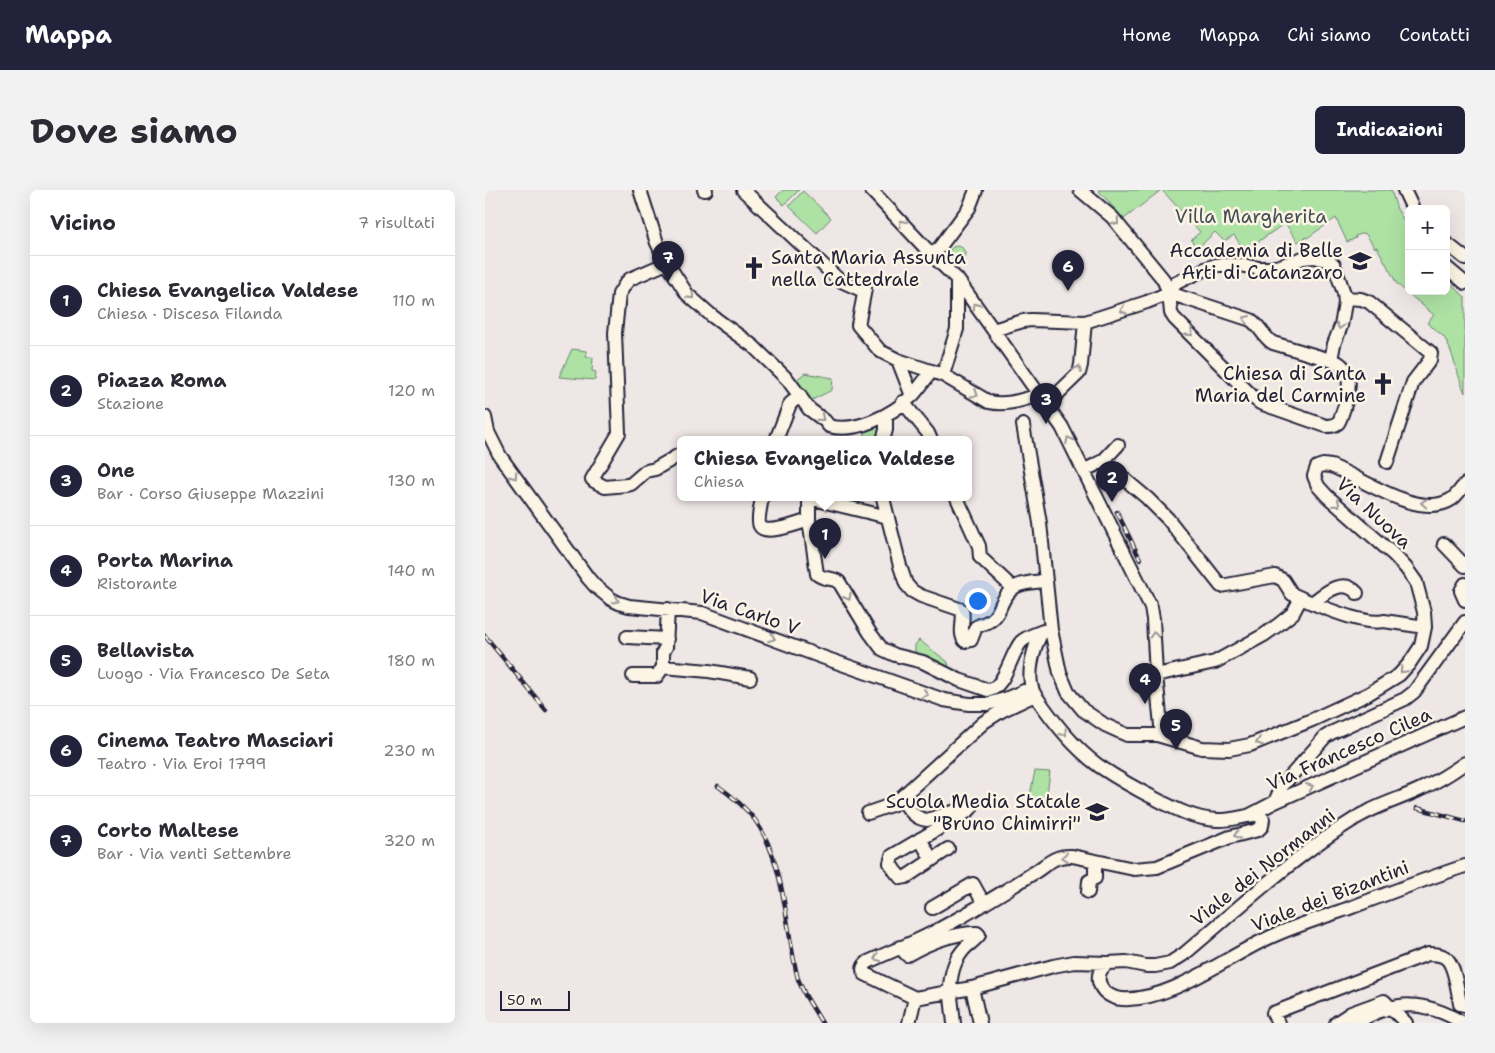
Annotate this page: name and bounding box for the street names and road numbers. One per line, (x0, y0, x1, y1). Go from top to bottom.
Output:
street label: Via Nuova (1331, 472, 1417, 554)
street label: Via Carlo V (697, 583, 803, 641)
street label: Via Francesco Cilea (1263, 701, 1435, 797)
street label: Viale dei Normanni (1185, 803, 1341, 931)
street label: Viale dei Bizantini (1248, 854, 1412, 938)

